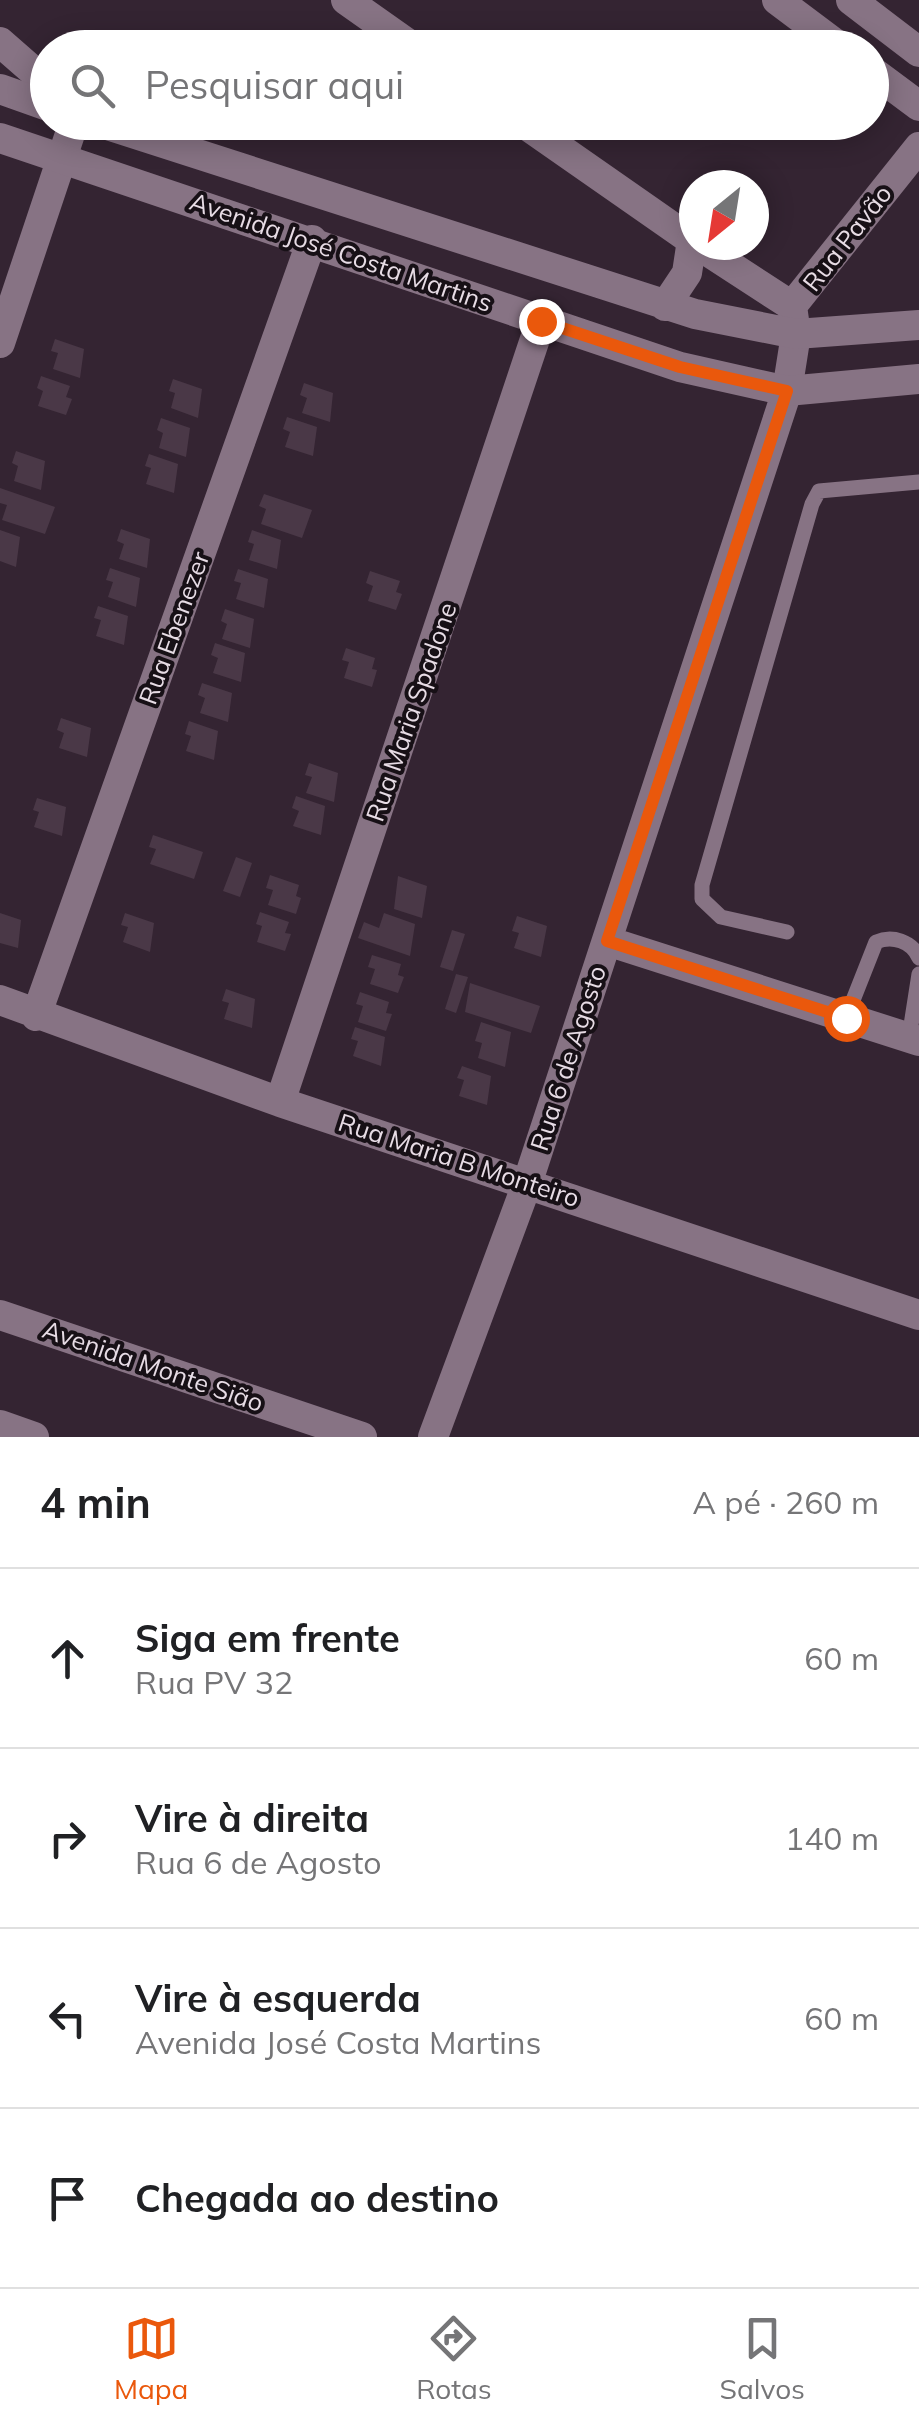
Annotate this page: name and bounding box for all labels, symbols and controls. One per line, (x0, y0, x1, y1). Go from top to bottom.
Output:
search box (30, 30, 889, 140)
icon: search (65, 58, 120, 113)
text: Pesquisar aqui (145, 61, 404, 109)
north arrow (679, 170, 769, 260)
street label: Rua Pavão (795, 178, 898, 297)
street label: Avenida José Costa Martins (186, 185, 496, 318)
route end (519, 299, 565, 345)
street label: Rua Ebenezer (132, 547, 215, 708)
street label: Rua Maria Spadone (359, 598, 463, 825)
street label: Rua 6 de Agosto (523, 961, 612, 1154)
route start (824, 996, 870, 1042)
street label: Rua Maria B Monteiro (335, 1106, 584, 1213)
street label: Avenida Monte Sião (39, 1313, 268, 1418)
text: 4 min (40, 1476, 151, 1529)
text: A pé · 260 m (692, 1482, 879, 1522)
text: Siga em frente (135, 1614, 400, 1662)
icon: ahead (40, 1631, 95, 1686)
text: 60 m (804, 1638, 879, 1678)
text: Rua PV 32 (135, 1662, 293, 1702)
text: Vire à direita (135, 1794, 369, 1842)
icon: right (40, 1811, 95, 1866)
text: 140 m (785, 1818, 879, 1858)
text: Rua 6 de Agosto (135, 1842, 382, 1882)
text: Vire à esquerda (135, 1974, 421, 2022)
icon: left (40, 1991, 95, 2046)
text: 60 m (804, 1998, 879, 2038)
text: Avenida José Costa Martins (135, 2022, 541, 2062)
icon: arrive (40, 2171, 95, 2226)
text: Chegada ao destino (135, 2174, 499, 2222)
tab: Mapa (114, 2311, 188, 2406)
tab: Rotas (416, 2311, 492, 2406)
tab: Salvos (720, 2311, 805, 2406)

